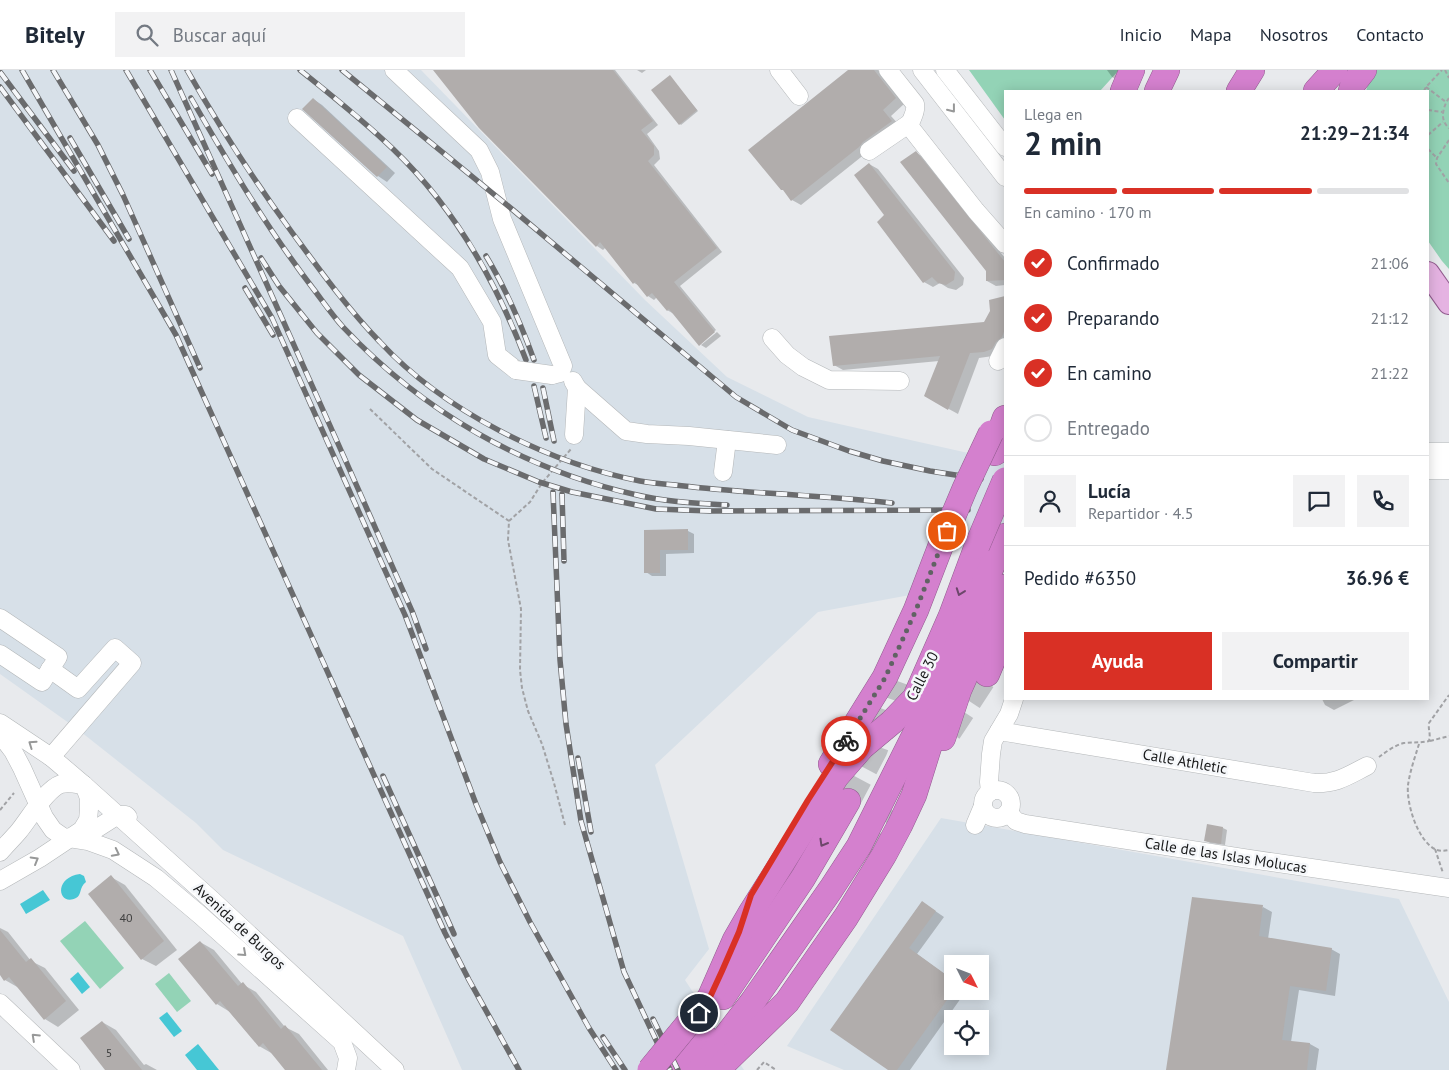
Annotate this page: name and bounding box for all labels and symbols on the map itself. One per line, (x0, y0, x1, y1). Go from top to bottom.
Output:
one-way arrow (946, 103, 955, 113)
pin (926, 510, 968, 552)
one-way arrow (956, 587, 966, 596)
street label: Calle 30 (902, 648, 942, 704)
courier (821, 716, 871, 766)
one-way arrow (29, 741, 38, 750)
street label: Calle Athletic (1141, 744, 1229, 778)
street label: Calle de las Islas Molucas (1144, 833, 1308, 877)
one-way arrow (820, 837, 830, 846)
one-way arrow (111, 847, 120, 857)
one-way arrow (30, 857, 39, 867)
street label: Avenida de Burgos (190, 879, 290, 973)
house number: 40 (119, 910, 133, 925)
one-way arrow (238, 948, 247, 957)
north arrow (944, 955, 989, 1000)
pin (678, 992, 720, 1034)
one-way arrow (32, 1034, 41, 1043)
house number: 5 (106, 1045, 112, 1060)

